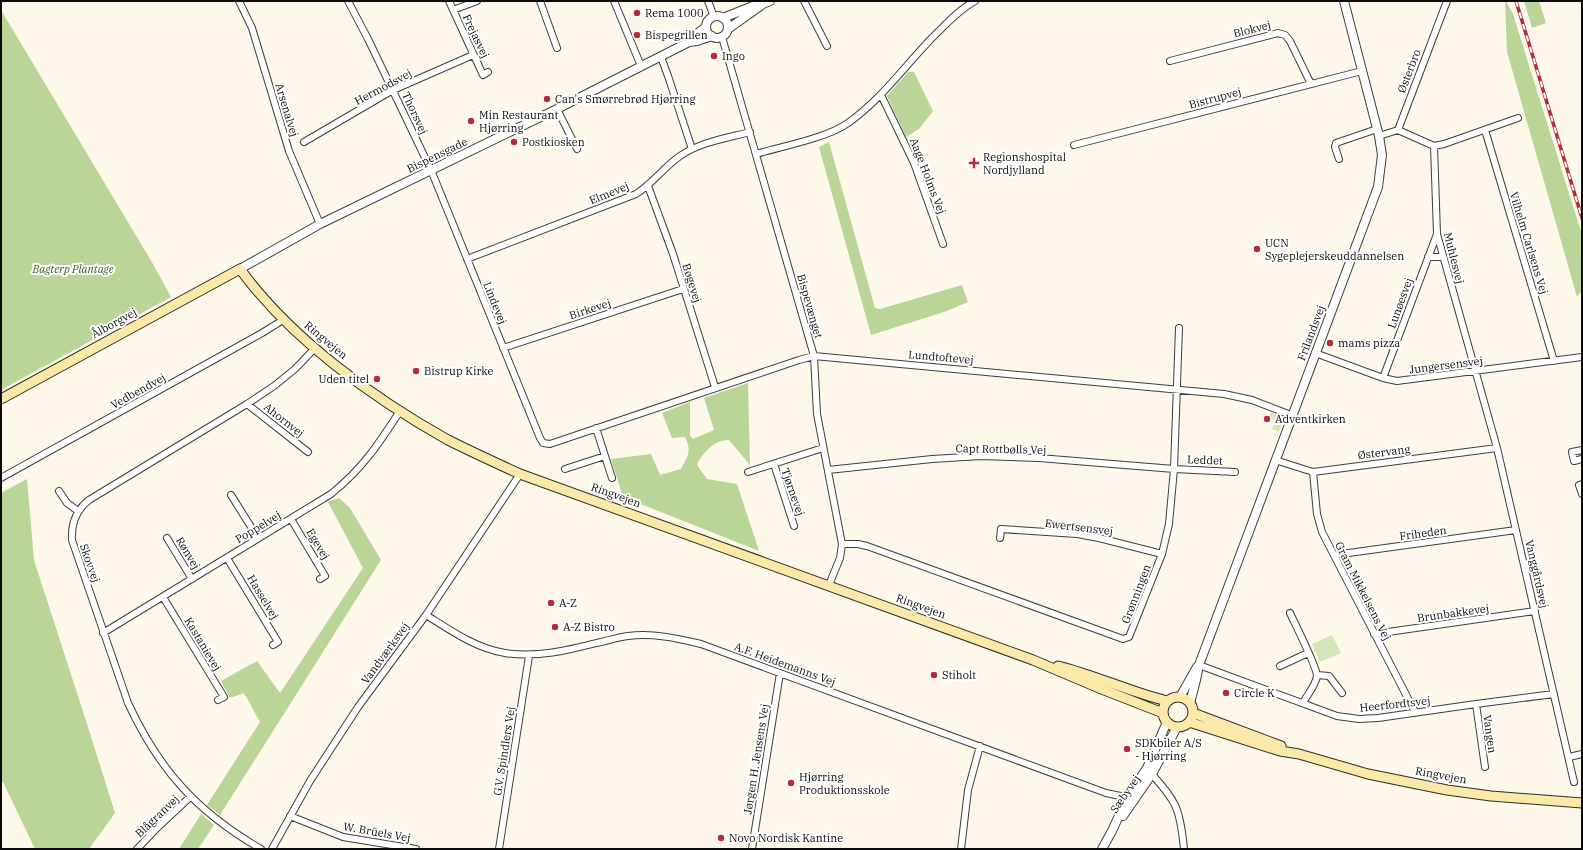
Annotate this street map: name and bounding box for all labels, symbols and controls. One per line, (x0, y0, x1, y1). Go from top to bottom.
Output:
place label: Rema 1000 (645, 6, 704, 20)
marker: Rema 1000 (632, 8, 642, 18)
street label: Frejasvej (460, 12, 492, 60)
street label: Blokvej (1232, 18, 1272, 40)
place label: Bispegrillen (645, 28, 708, 42)
marker: Bispegrillen (632, 30, 642, 40)
street label: Østerbro (1394, 47, 1424, 95)
place label: Ingo (722, 49, 745, 63)
marker: Ingo (709, 51, 719, 61)
street label: Hermodsvej (352, 66, 414, 108)
street label: Arsenalvej (272, 82, 302, 138)
street label: Bistrupvej (1187, 84, 1243, 112)
street label: Thorsvej (399, 89, 431, 137)
place label: Can's Smørrebrød Hjørring (555, 92, 695, 106)
marker: Can's Smørrebrød Hjørring (542, 94, 552, 104)
place label: Min Restaurant Hjørring (479, 108, 559, 135)
marker: Min Restaurant Hjørring (466, 116, 476, 126)
street label: Bispensgade (404, 134, 470, 176)
place label: Postkiosken (522, 135, 585, 149)
street label: Aage Holms Vej (907, 136, 949, 216)
marker: Postkiosken (509, 137, 519, 147)
place label: Regionshospital Nordjylland (983, 150, 1066, 177)
marker: Regionshospital Nordjylland (968, 157, 980, 169)
street label: Elmevej (587, 179, 631, 207)
street label: Vilhelm Carlsens Vej (1507, 190, 1551, 296)
street label: Muhlesvej (1441, 231, 1467, 285)
place label: UCN Sygeplejerskeuddannelsen (1265, 236, 1404, 263)
marker: UCN Sygeplejerskeuddannelsen (1252, 244, 1262, 254)
park label: Bagterp Plantage (31, 262, 114, 276)
street label: Bøgevej (679, 262, 705, 304)
street label: Bispevænget (794, 272, 826, 340)
street label: Lunøesvej (1384, 276, 1416, 330)
street label: Lindevej (480, 280, 510, 326)
street label: Birkevej (567, 296, 613, 322)
street label: Frilandsvej (1294, 303, 1328, 363)
street label: Ålborgvej (89, 305, 139, 341)
street label: Ringvejen (302, 318, 350, 362)
place label: mams pizza (1338, 336, 1400, 350)
marker: mams pizza (1325, 338, 1335, 348)
street label: Lundtoftevej (908, 347, 974, 367)
street label: Jungersensvej (1408, 354, 1484, 376)
place label: Bistrup Kirke (424, 364, 494, 378)
marker: Bistrup Kirke (411, 366, 421, 376)
street label: Vedbendvej (108, 370, 168, 412)
place label: Uden titel (319, 372, 369, 386)
marker: Uden titel (372, 374, 382, 384)
street label: Ahornvej (261, 400, 307, 440)
place label: Adventkirken (1275, 412, 1346, 426)
marker: Adventkirken (1262, 414, 1272, 424)
street label: Capt Rottbølls Vej (956, 441, 1046, 457)
street label: Østervang (1357, 442, 1411, 462)
street label: Leddet (1187, 452, 1223, 468)
street label: Tjørnevej (778, 466, 808, 518)
street label: Ringvejen (589, 480, 643, 510)
street label: Poppelvej (233, 508, 283, 546)
street label: Ewertsensvej (1044, 516, 1114, 538)
street label: Friheden (1399, 523, 1447, 543)
street label: Egevej (303, 526, 333, 562)
street label: Rønvej (173, 534, 203, 572)
street label: Gram Mikkelsens Vej (1332, 539, 1394, 643)
street label: Vanggårdsvej (1522, 539, 1552, 609)
street label: Skovvej (77, 542, 103, 584)
street label: Grønningen (1118, 562, 1154, 626)
street label: Hasselvej (244, 572, 282, 622)
street label: Ringvejen (894, 591, 948, 621)
place label: A-Z (559, 596, 577, 610)
marker: A-Z (546, 598, 556, 608)
street label: Brunbakkevej (1416, 601, 1490, 625)
street label: Kastanievej (182, 615, 224, 673)
street label: Vandværksvej (358, 619, 412, 687)
place label: A-Z Bistro (563, 620, 615, 634)
marker: A-Z Bistro (550, 622, 560, 632)
street label: A.F. Heidemanns Vej (732, 639, 838, 689)
place label: Stiholt (942, 668, 976, 682)
marker: Stiholt (929, 670, 939, 680)
place label: Circle K (1234, 686, 1275, 700)
marker: Circle K (1221, 688, 1231, 698)
street label: Heerfordtsvej (1359, 693, 1431, 715)
street label: Jørgen H. Jensens Vej (740, 703, 772, 815)
street label: G.V. Spindlers Vej (490, 705, 518, 797)
street label: Vangen (1480, 714, 1500, 754)
place label: SDKbiler A/S - Hjørring (1135, 736, 1202, 763)
marker: SDKbiler A/S - Hjørring (1122, 744, 1132, 754)
street label: Ringvejen (1414, 764, 1468, 786)
place label: Hjørring Produktionsskole (799, 770, 890, 797)
street label: Sæbyvej (1107, 772, 1143, 816)
marker: Hjørring Produktionsskole (786, 778, 796, 788)
street label: Blågranvej (132, 792, 182, 840)
street label: W. Brüels Vej (342, 819, 412, 845)
place label: Novo Nordisk Kantine (729, 831, 843, 845)
marker: Novo Nordisk Kantine (716, 833, 726, 843)

